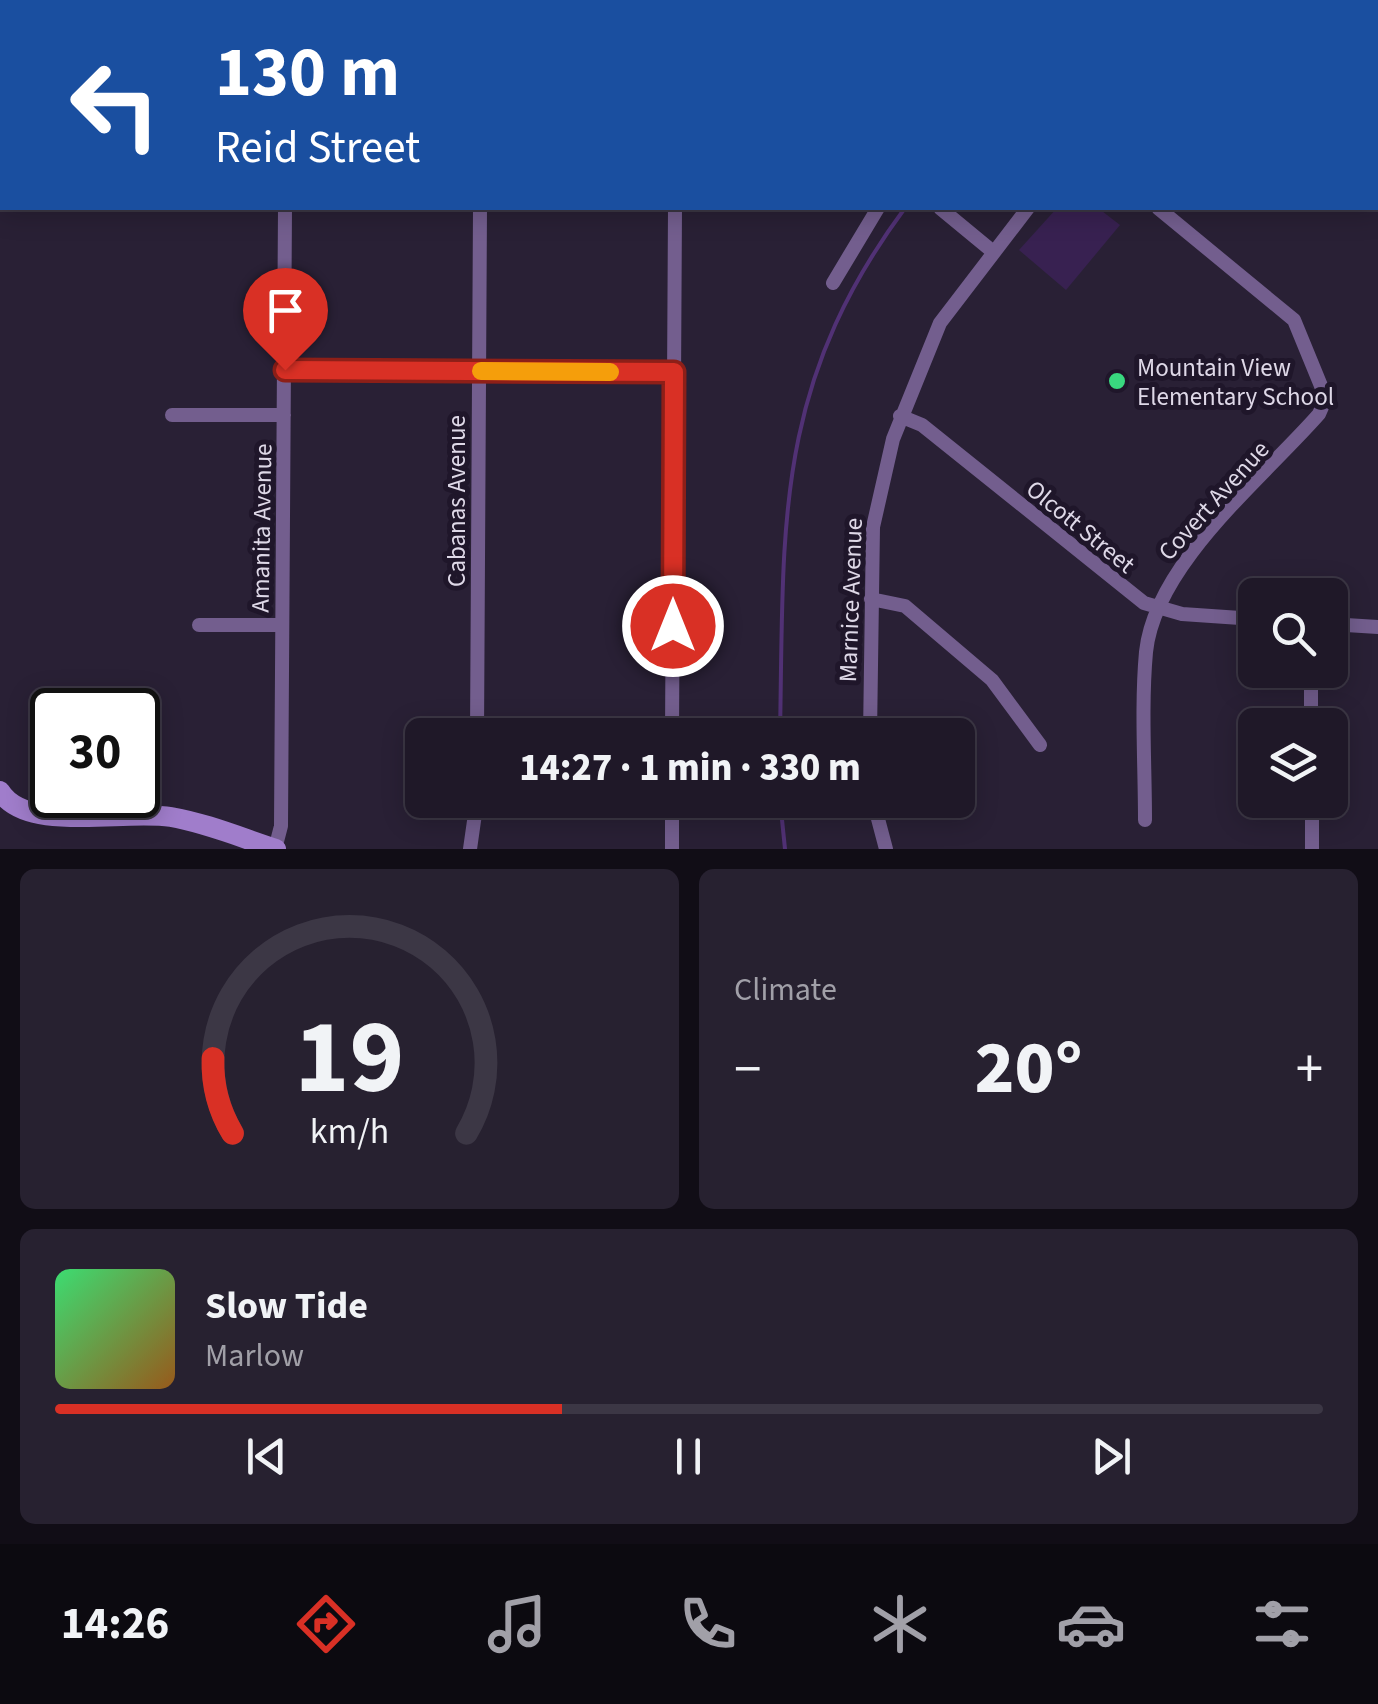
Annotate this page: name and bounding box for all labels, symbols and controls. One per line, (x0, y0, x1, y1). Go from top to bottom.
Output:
text: 130 m (215, 23, 400, 123)
icon: left (50, 40, 180, 170)
text: Reid Street (215, 116, 420, 180)
pin (243, 268, 328, 371)
icon: arrive (258, 283, 313, 338)
place label: Mountain View Elementary School (1137, 350, 1334, 415)
marker: Mountain View Elementary School (1106, 370, 1128, 392)
street label: Cabanas Avenue (439, 415, 475, 587)
street label: Covert Avenue (1150, 433, 1278, 569)
street label: Amanita Avenue (243, 443, 281, 613)
street label: Olcott Street (1018, 472, 1143, 582)
street label: Marnice Avenue (830, 517, 872, 683)
position arrow (621, 574, 725, 678)
map controls (1238, 578, 1348, 818)
button: search (1238, 578, 1348, 688)
speed limit sign: 30 (30, 688, 160, 818)
button: layers (1238, 708, 1348, 818)
text: 14:27 · 1 min · 330 m (519, 741, 861, 795)
text: Climate (734, 967, 837, 1013)
text: 19 (295, 985, 404, 1133)
text: 20° (975, 1015, 1082, 1122)
text: − (734, 1031, 761, 1109)
text: + (1296, 1031, 1323, 1109)
text: km/h (310, 1106, 389, 1157)
text: Slow Tide (205, 1279, 368, 1333)
text: Marlow (205, 1333, 304, 1379)
icon: previous (239, 1429, 294, 1484)
icon: pause (661, 1429, 716, 1484)
icon: next (1084, 1429, 1139, 1484)
icon: directions (291, 1589, 361, 1659)
icon: music (482, 1589, 552, 1659)
icon: phone (673, 1589, 743, 1659)
icon: climate (865, 1589, 935, 1659)
icon: car (1056, 1589, 1126, 1659)
icon: filters (1247, 1589, 1317, 1659)
text: 14:26 (61, 1592, 169, 1656)

